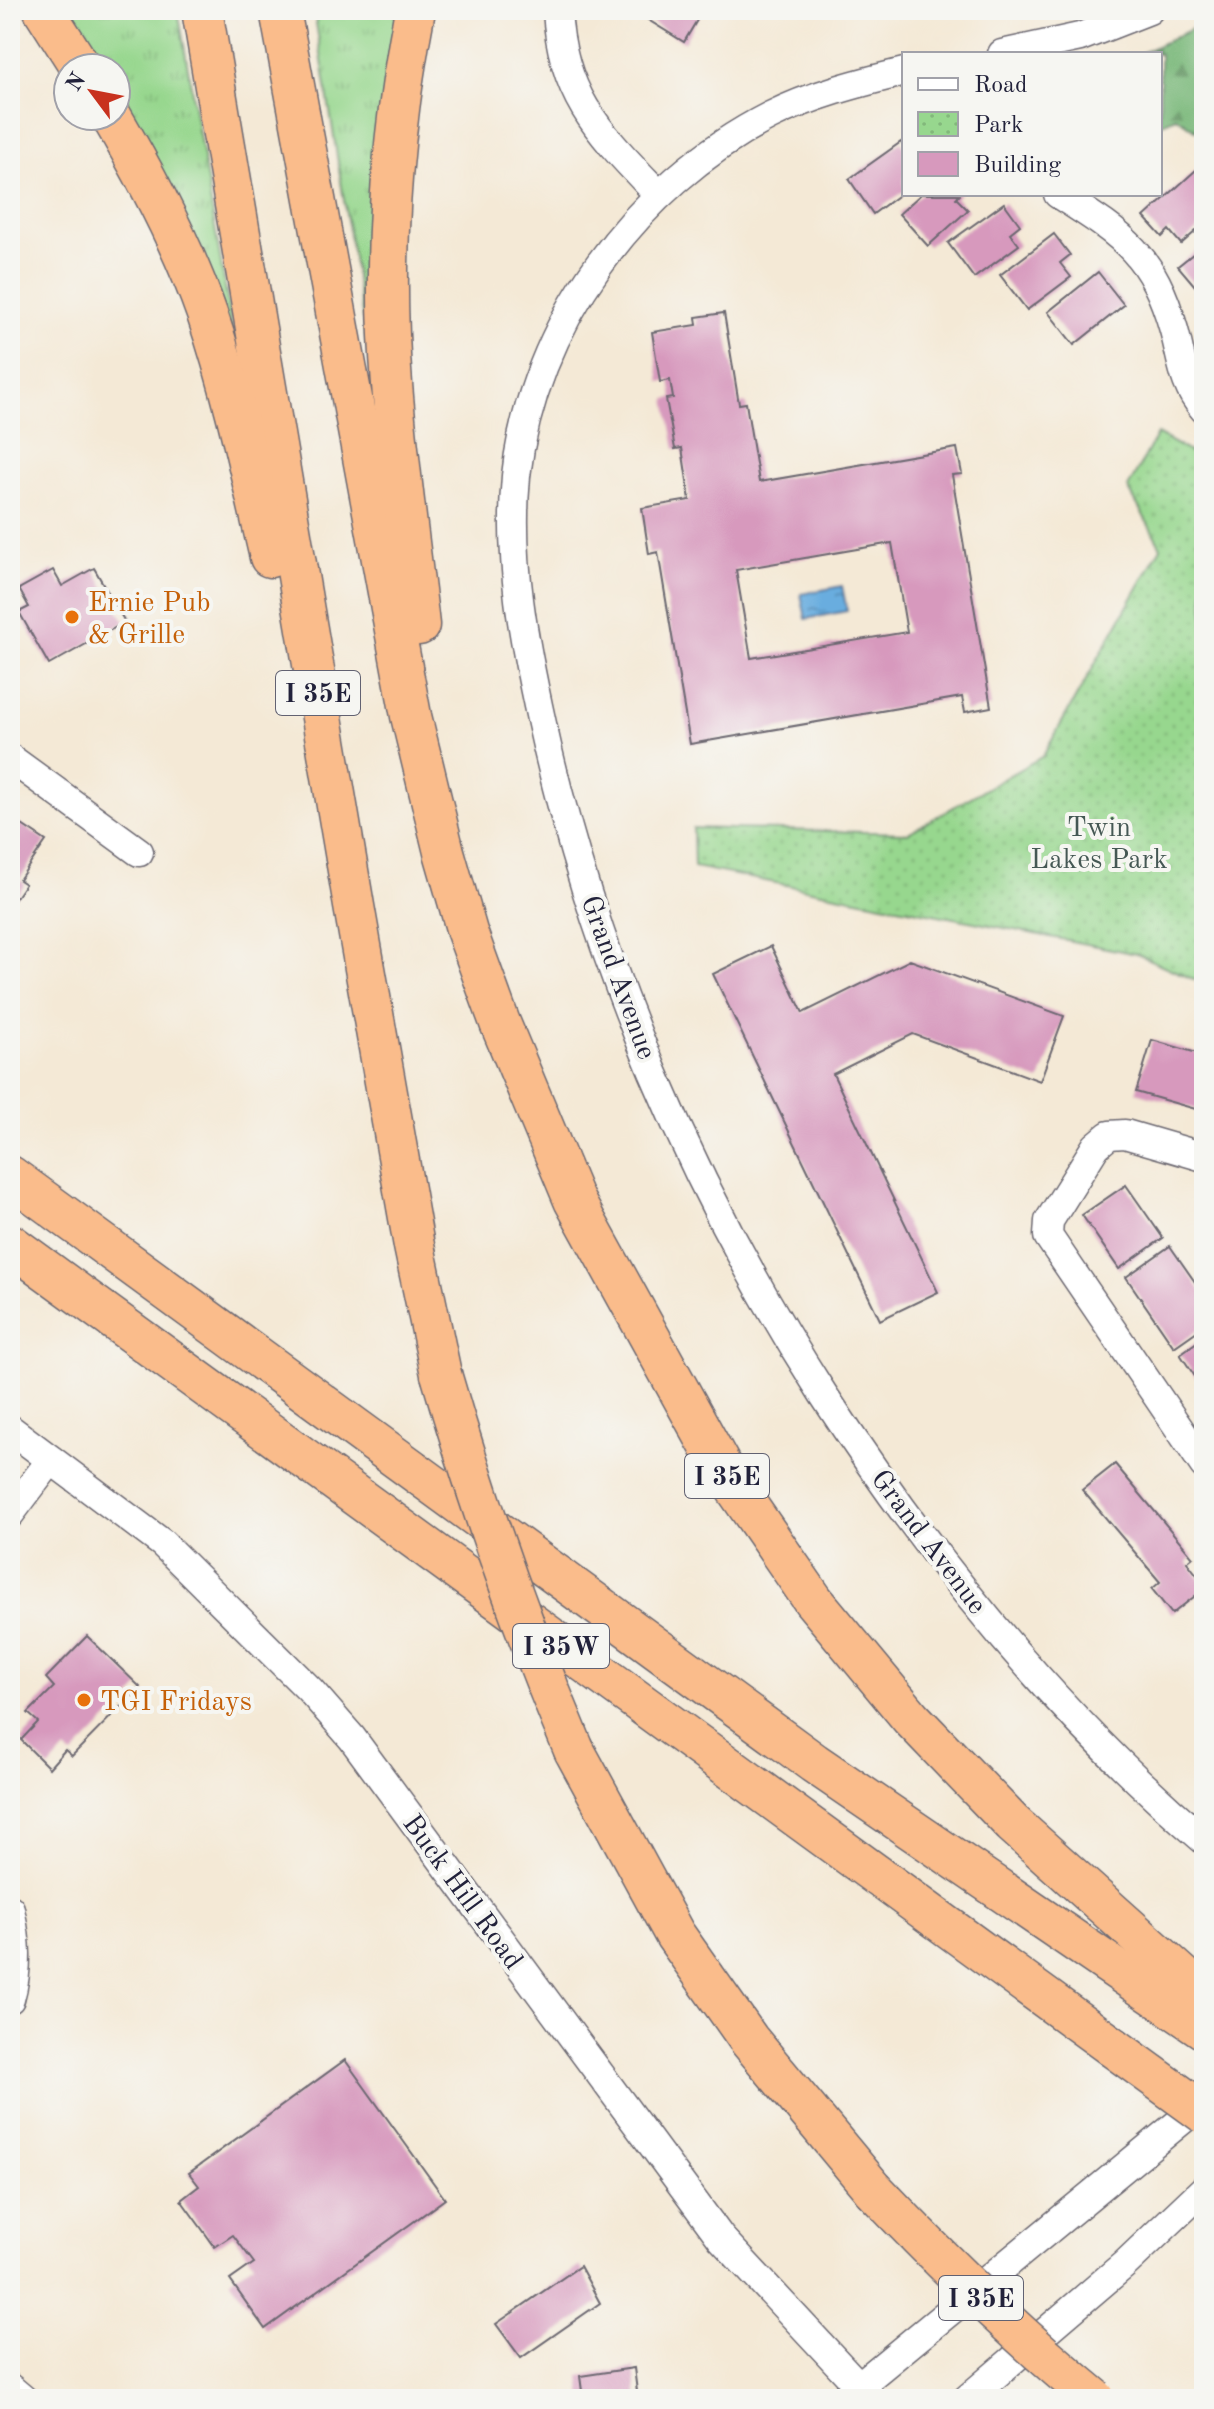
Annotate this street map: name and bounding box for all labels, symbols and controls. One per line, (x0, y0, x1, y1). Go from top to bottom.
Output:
north arrow (52, 52, 132, 132)
legend (902, 52, 1162, 196)
text: N (63, 69, 91, 95)
text: Road (974, 74, 1027, 98)
text: Park (974, 114, 1023, 138)
text: Building (974, 154, 1061, 178)
place label: Ernie Pub & Grille (88, 590, 211, 650)
marker: Ernie Pub & Grille (63, 608, 81, 626)
road number: I 35E (276, 671, 360, 715)
park label: Twin Lakes Park (1030, 815, 1168, 875)
street label: Grand Avenue (575, 892, 660, 1064)
road number: I 35E (685, 1454, 769, 1498)
street label: Grand Avenue (865, 1466, 991, 1620)
road number: I 35W (513, 1624, 609, 1668)
place label: TGI Fridays (100, 1689, 252, 1717)
marker: TGI Fridays (75, 1691, 93, 1709)
street label: Buck Hill Road (396, 1810, 527, 1975)
road number: I 35E (939, 2276, 1023, 2320)

